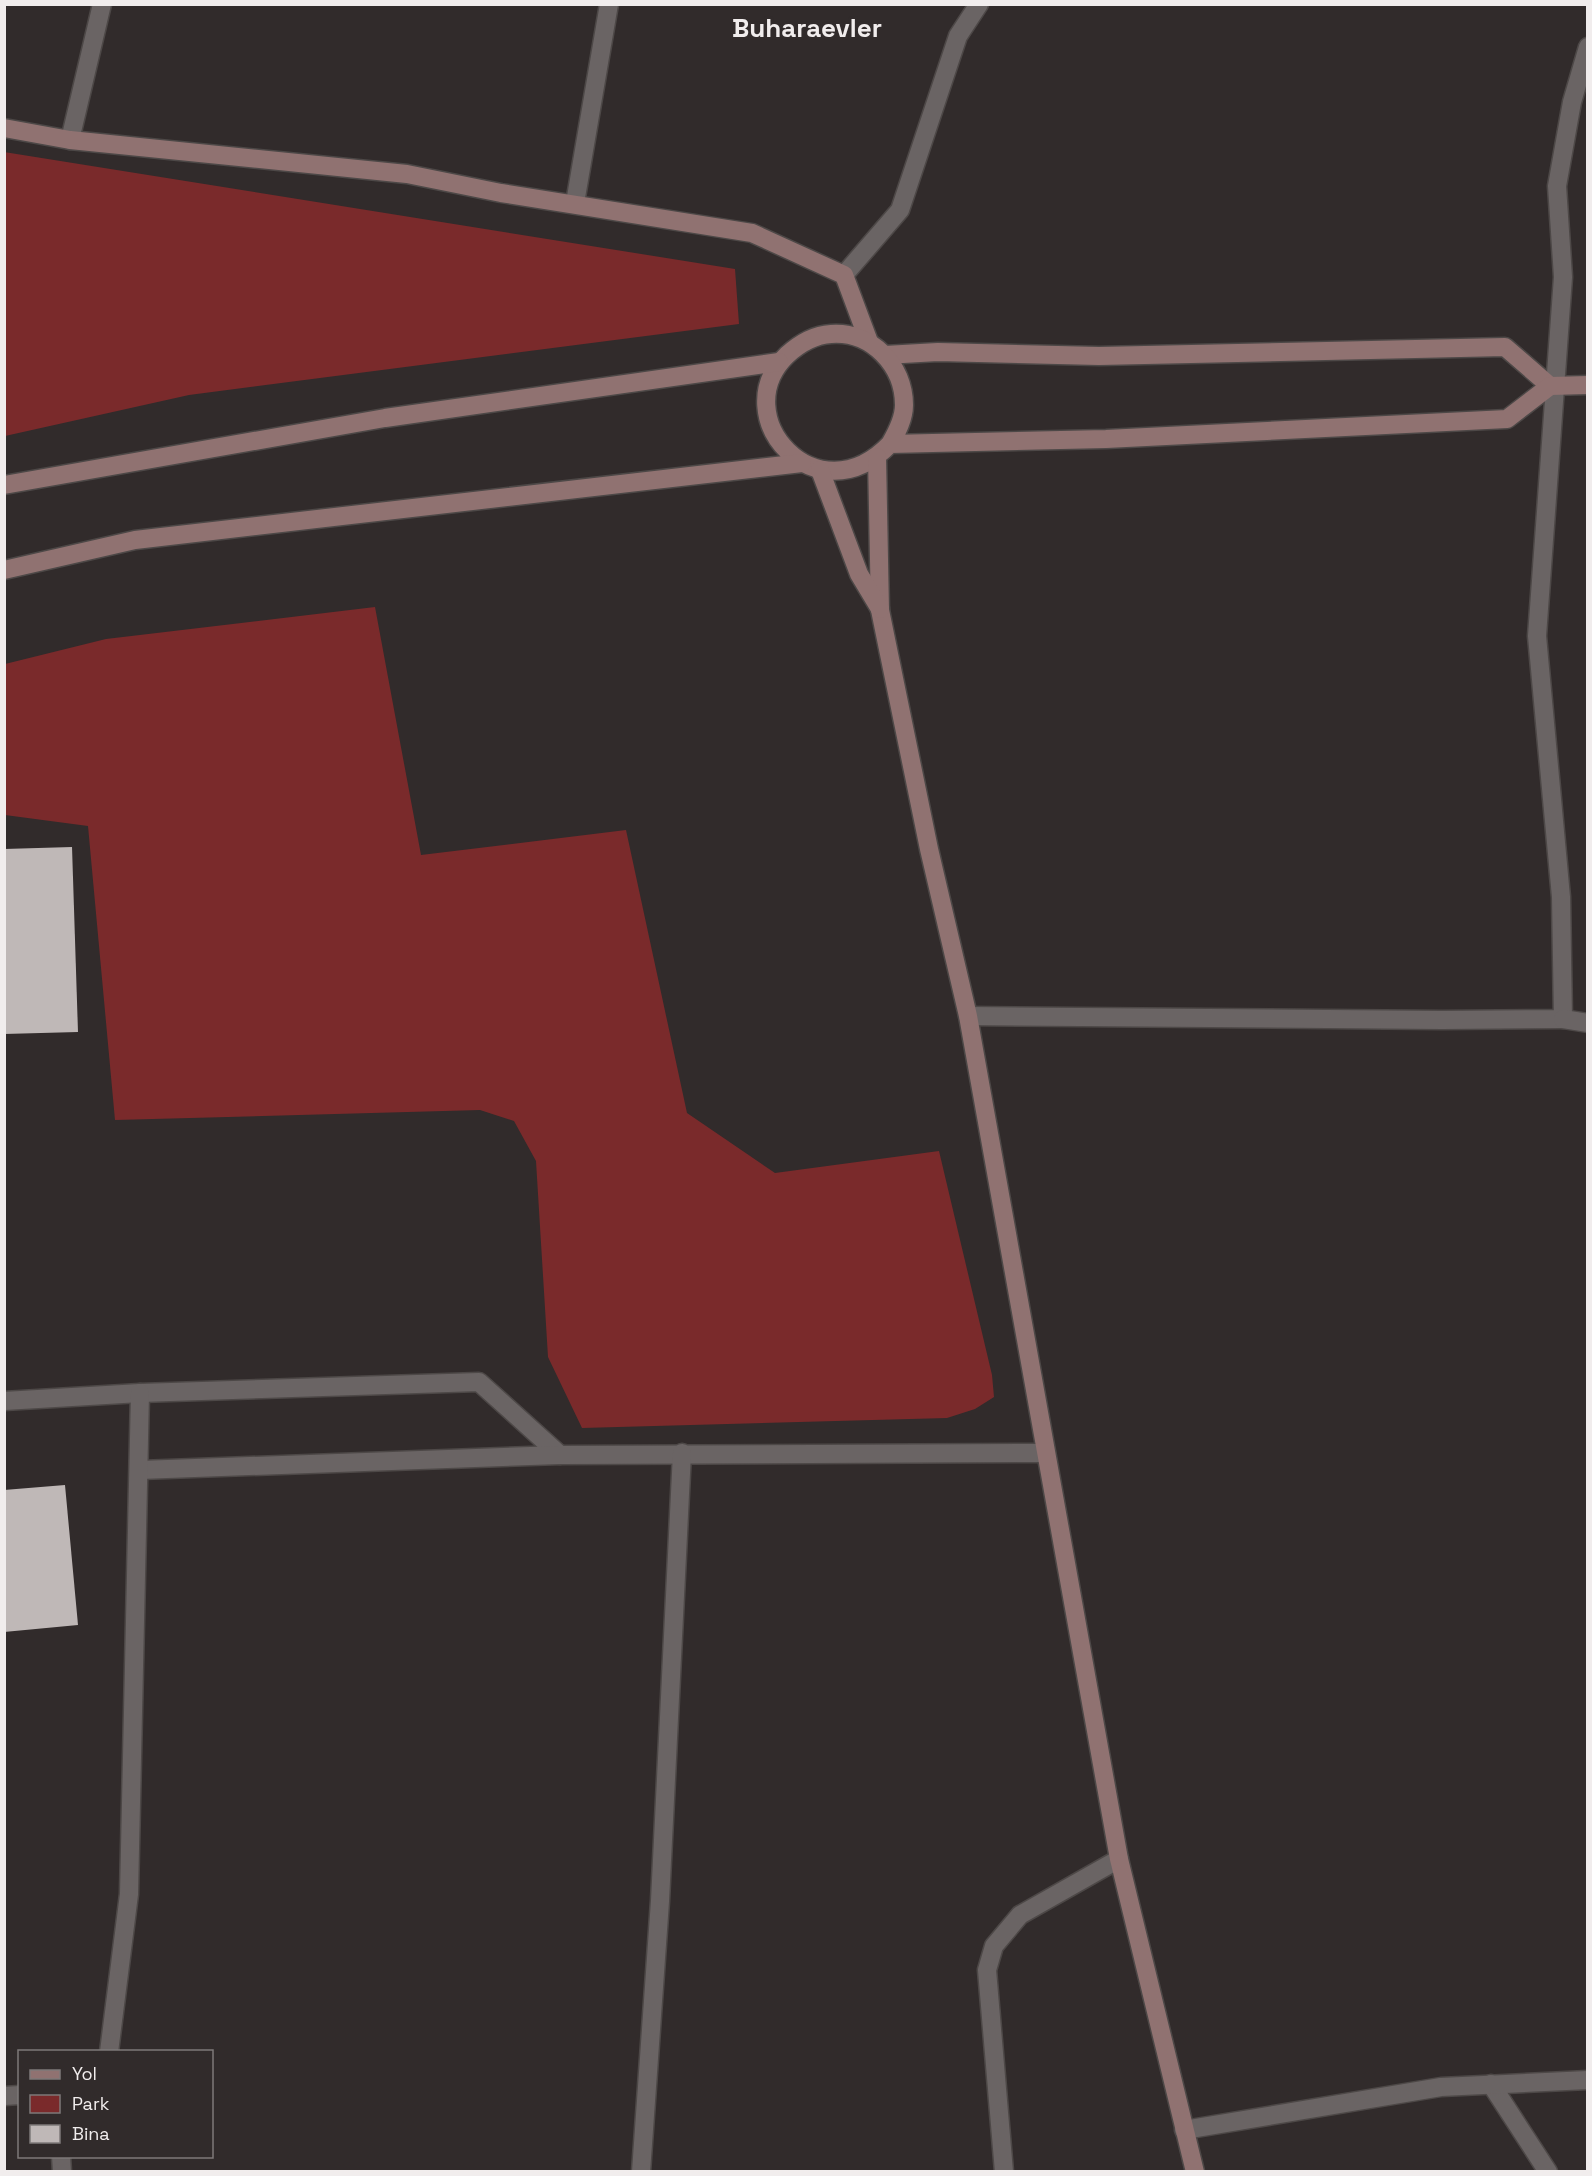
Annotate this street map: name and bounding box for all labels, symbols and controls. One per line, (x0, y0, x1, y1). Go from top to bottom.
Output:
district label: Buharaevler (732, 11, 882, 45)
legend (18, 2050, 213, 2158)
text: Yol (72, 2062, 97, 2085)
text: Park (72, 2092, 110, 2115)
text: Bina (72, 2122, 110, 2145)

